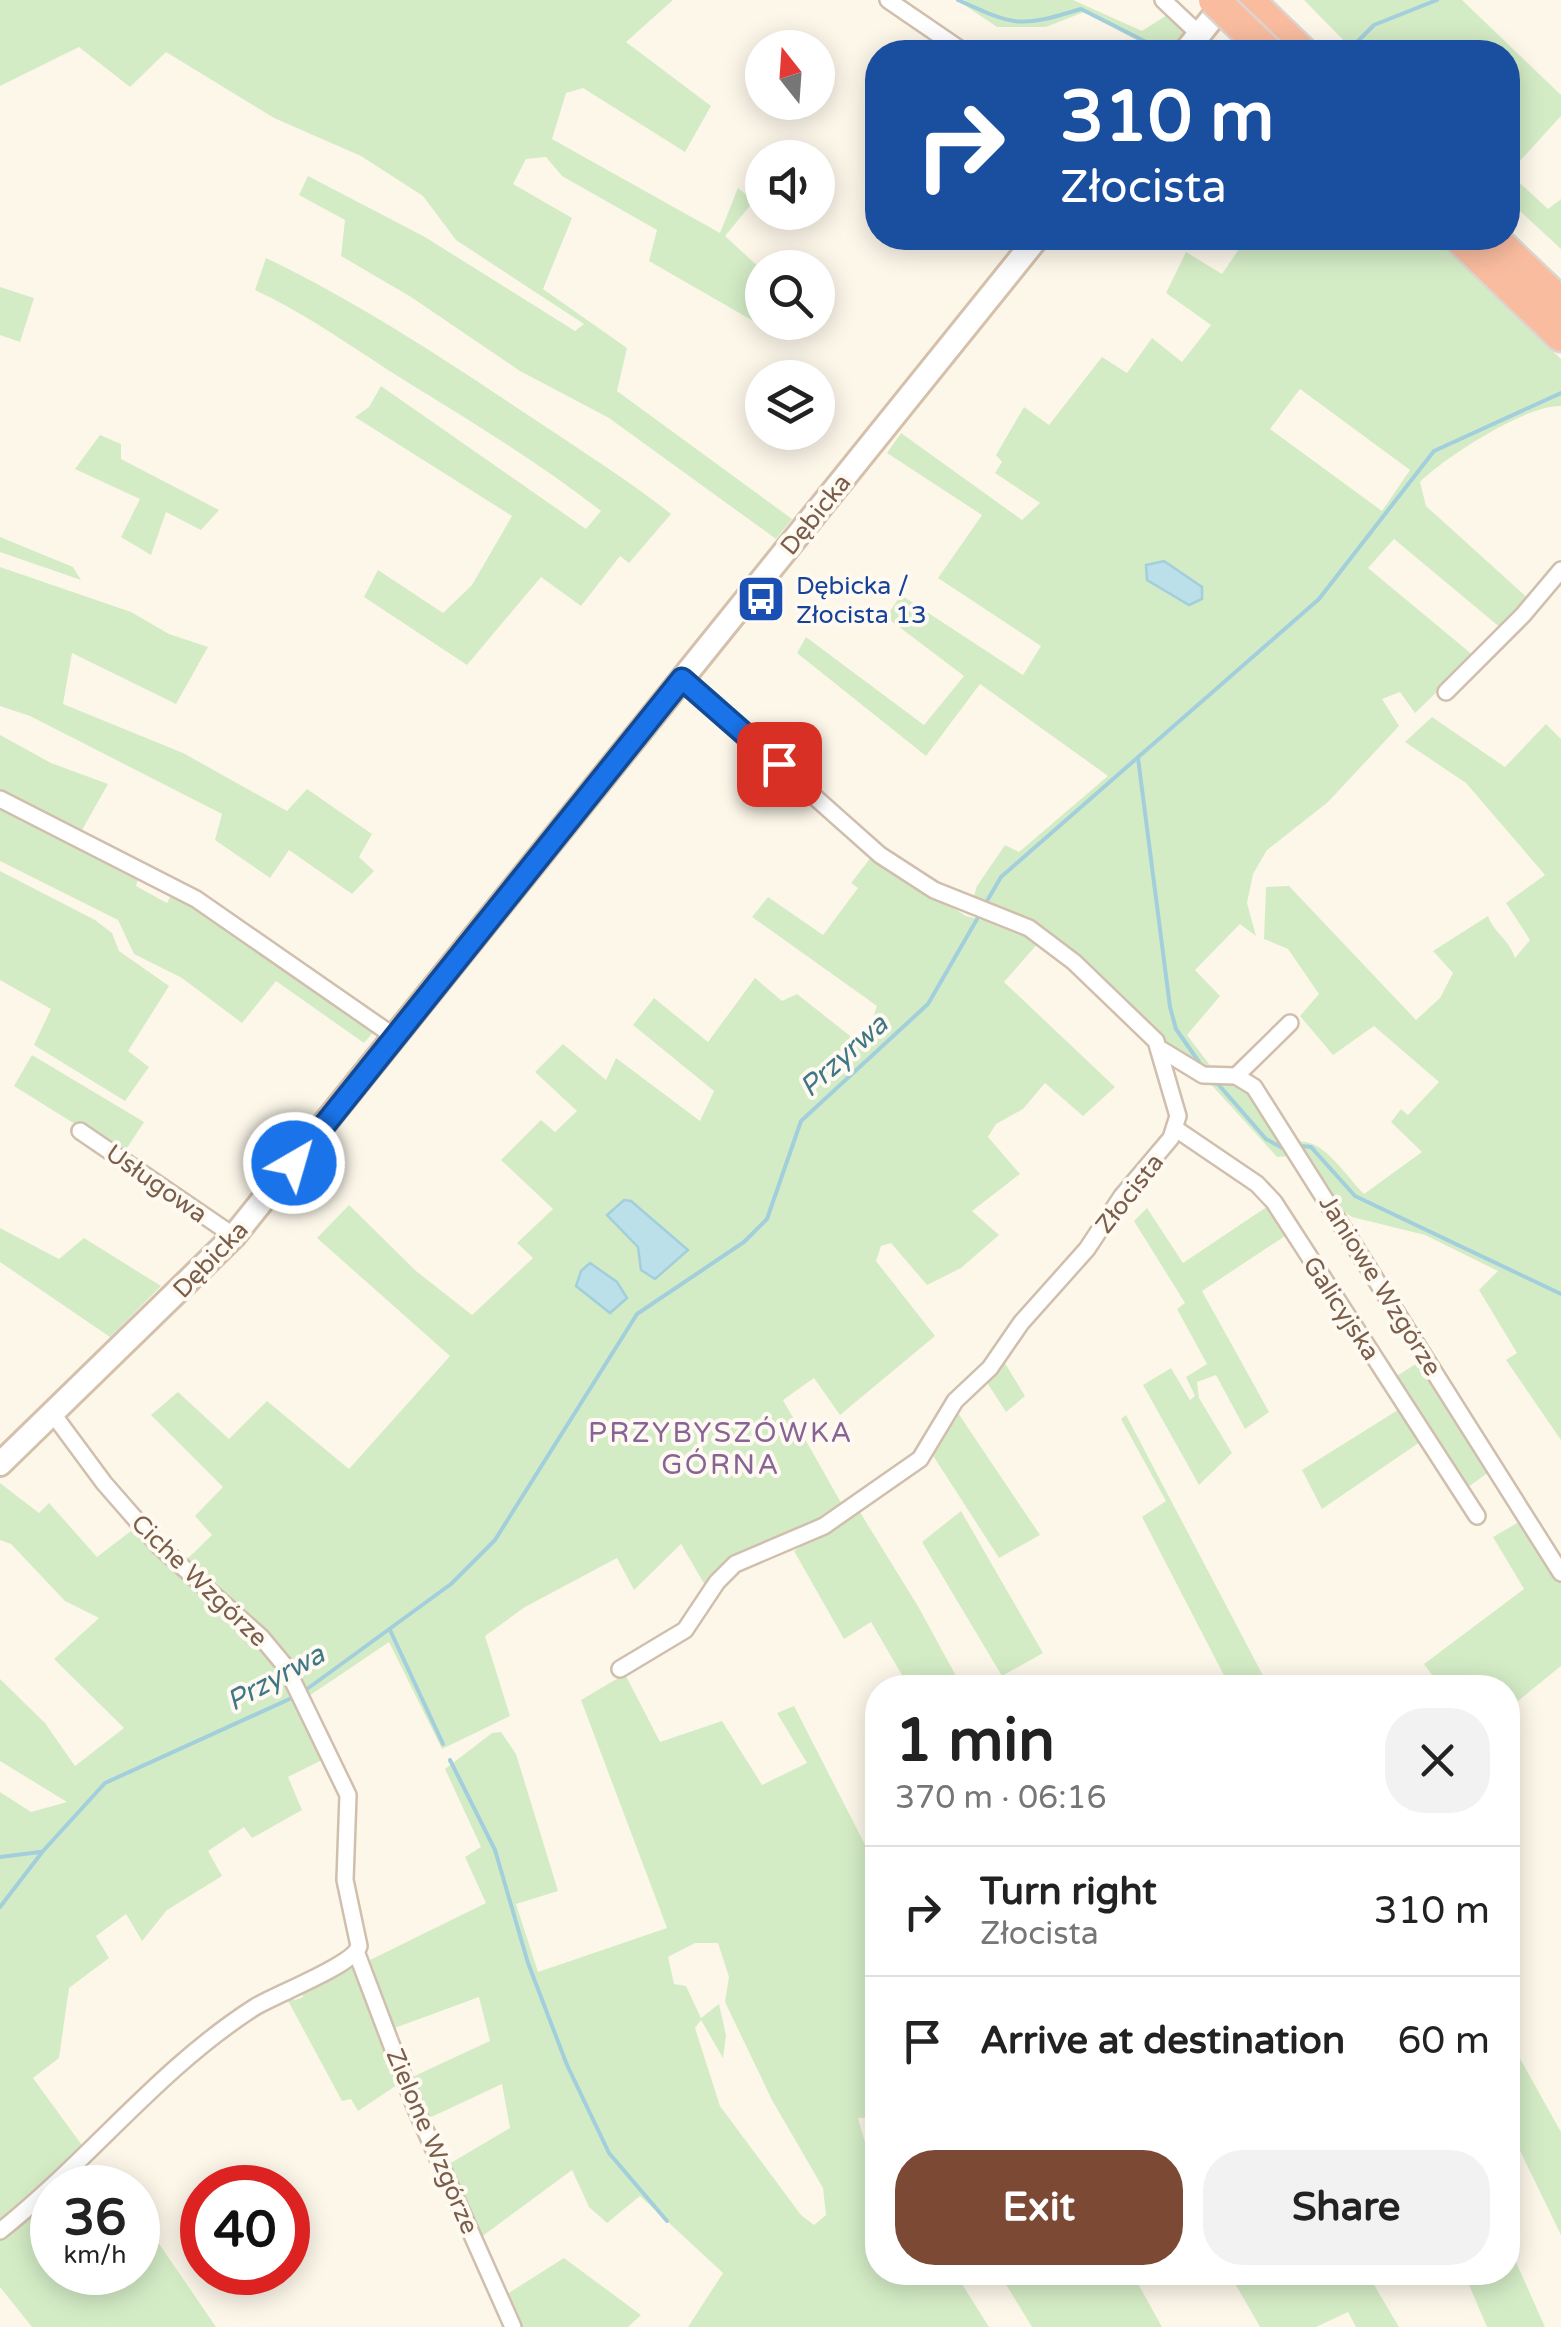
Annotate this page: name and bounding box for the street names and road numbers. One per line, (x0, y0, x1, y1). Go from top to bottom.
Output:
street label: Dębicka (774, 468, 857, 561)
street label: Usługowa (100, 1138, 213, 1230)
street label: Złocista (1089, 1148, 1170, 1239)
street label: Janiowe Wzgórze (1312, 1190, 1448, 1381)
street label: Dębicka (167, 1215, 255, 1304)
street label: Galicyjska (1296, 1251, 1386, 1366)
street label: Ciche Wzgórze (125, 1508, 274, 1653)
street label: Zielone Wzgórze (379, 2044, 485, 2239)

